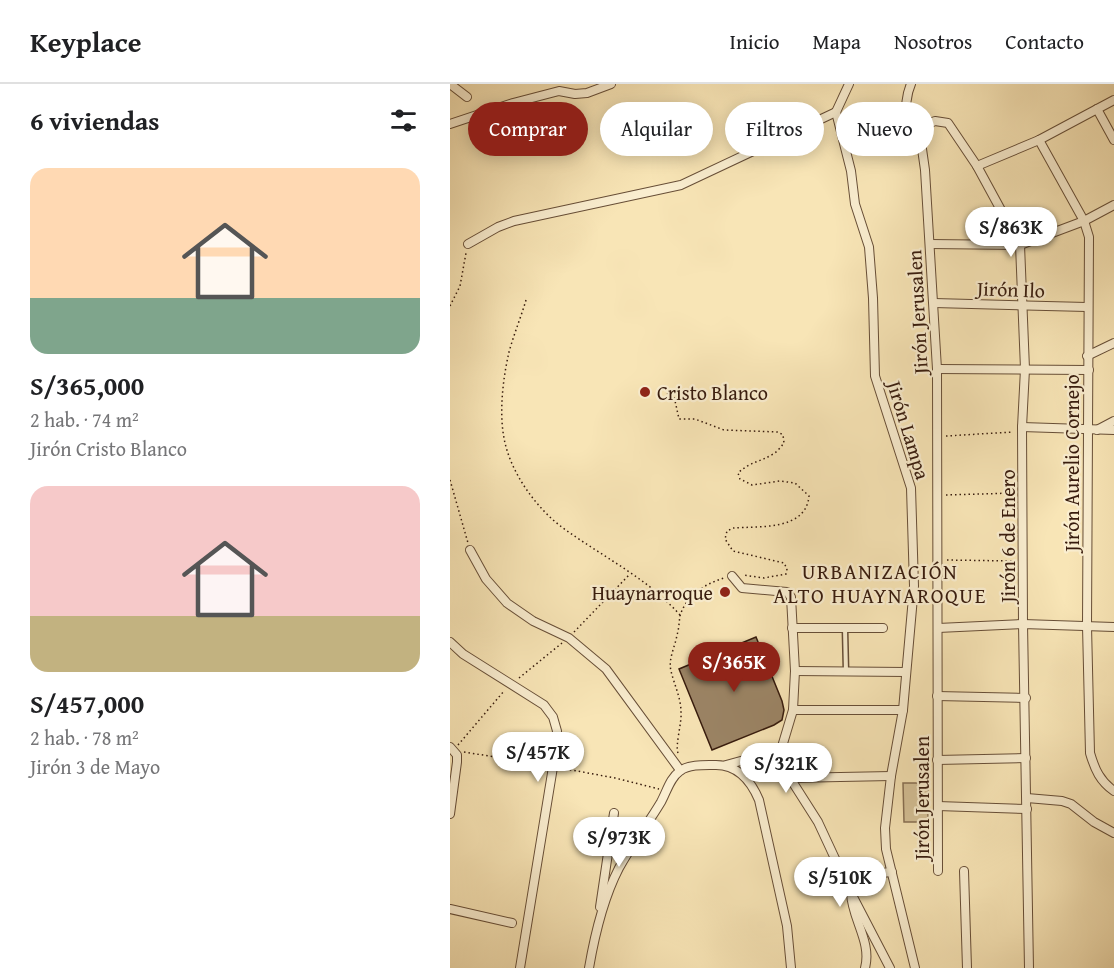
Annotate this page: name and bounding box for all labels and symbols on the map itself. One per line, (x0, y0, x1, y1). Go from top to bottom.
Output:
pin: S/863K (962, 207, 1060, 258)
street label: Jirón Jerusalen (899, 249, 935, 378)
street label: Jirón Ilo (974, 273, 1045, 305)
street label: Jirón Lampa (879, 374, 938, 483)
street label: Jirón Aurelio Cornejo (1057, 374, 1086, 555)
place label: Cristo Blanco (657, 378, 768, 407)
marker: Cristo Blanco (638, 385, 652, 399)
street label: Jirón 6 de Enero (993, 469, 1022, 606)
district label: URBANIZACIÓN ALTO HUAYNAROQUE (773, 556, 987, 611)
place label: Huaynarroque (592, 578, 713, 607)
marker: Huaynarroque (718, 585, 732, 599)
pin: S/365K (685, 642, 783, 693)
pin: S/457K (489, 732, 587, 783)
street label: Jirón Jerusalen (907, 736, 936, 863)
pin: S/321K (737, 743, 835, 794)
pin: S/973K (570, 817, 668, 868)
pin: S/510K (791, 857, 889, 908)

